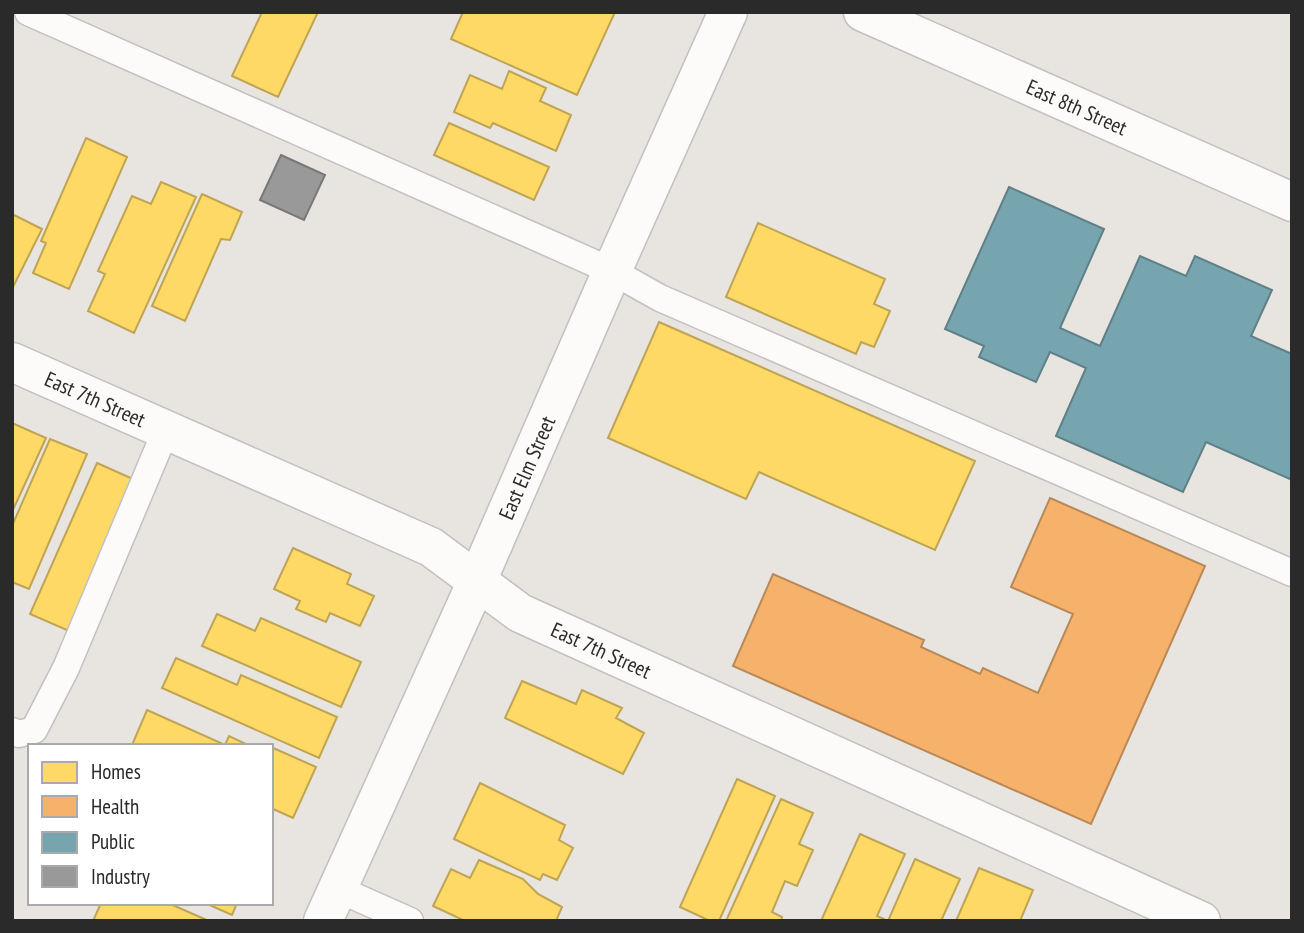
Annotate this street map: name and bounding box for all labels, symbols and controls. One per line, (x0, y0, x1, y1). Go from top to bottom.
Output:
street label: East 8th Street (1022, 73, 1132, 141)
street label: East 7th Street (41, 365, 150, 433)
street label: East Elm Street (492, 411, 561, 524)
street label: East 7th Street (547, 615, 656, 684)
legend (28, 744, 273, 905)
text: Homes (91, 758, 141, 785)
text: Health (91, 793, 139, 820)
text: Public (91, 828, 136, 855)
text: Industry (91, 863, 150, 890)

